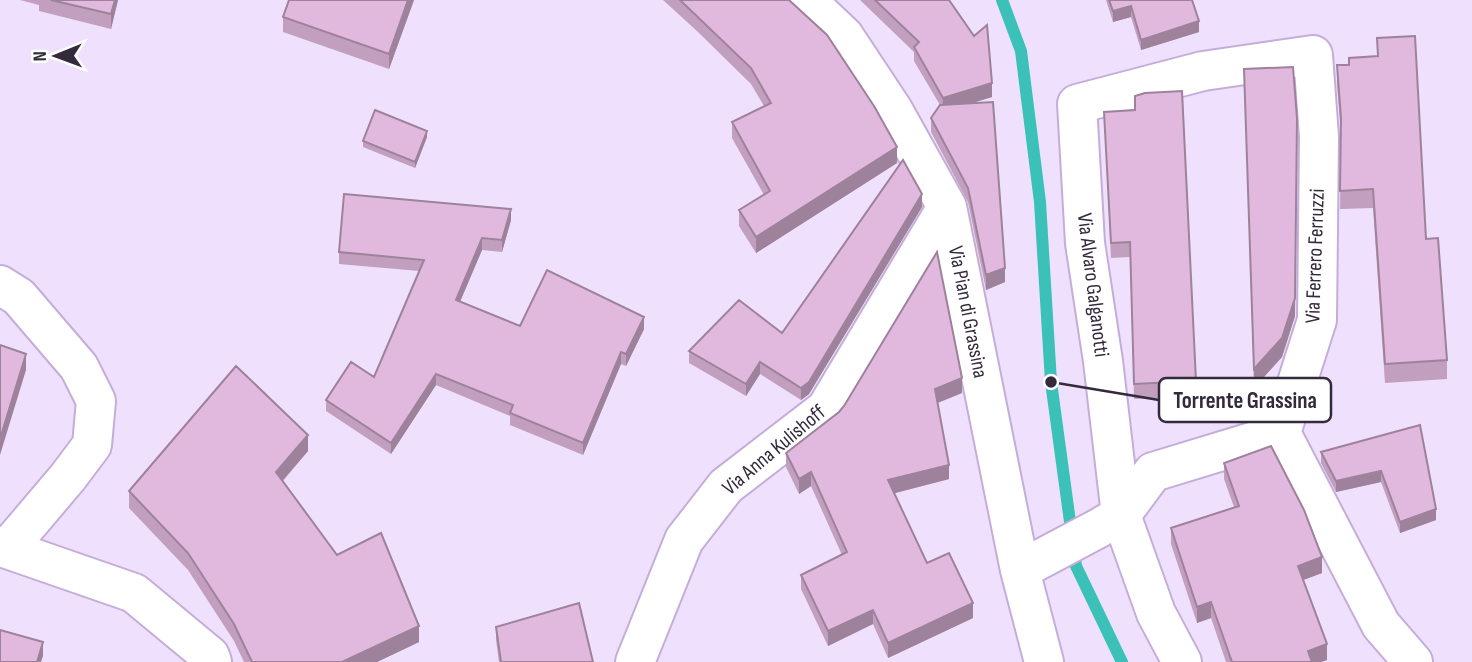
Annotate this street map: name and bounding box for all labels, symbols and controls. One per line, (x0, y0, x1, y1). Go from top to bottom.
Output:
north arrow (21, 21, 91, 91)
text: N (29, 51, 52, 62)
street label: Via Ferrero Ferruzzi (1300, 188, 1330, 324)
street label: Via Alvaro Galganotti (1072, 212, 1114, 358)
street label: Via Pian di Grassina (943, 244, 993, 380)
callout: Torrente Grassina (1159, 378, 1331, 422)
text: Torrente Grassina (1173, 387, 1317, 415)
street label: Via Anna Kulishoff (717, 399, 831, 500)

